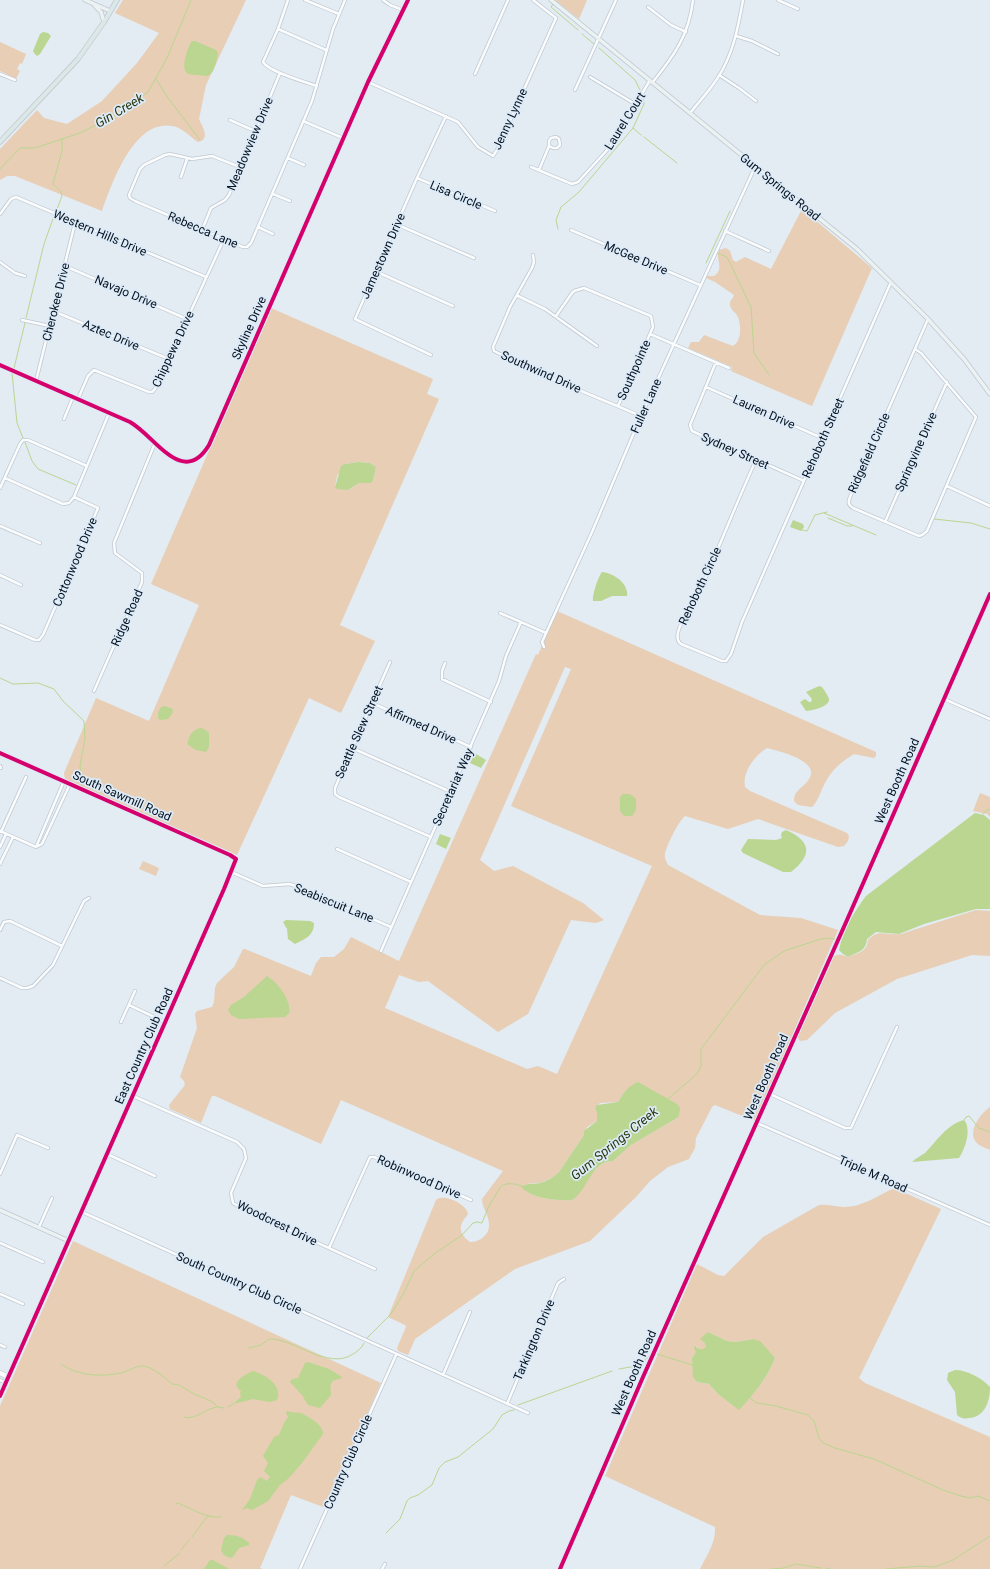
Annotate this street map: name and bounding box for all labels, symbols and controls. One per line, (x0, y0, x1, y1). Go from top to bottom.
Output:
street label: Jenny Lynne (490, 86, 530, 152)
water label: Gin Creek (92, 90, 147, 131)
street label: Laurel Court (602, 90, 648, 152)
street label: Meadowview Drive (224, 95, 276, 193)
street label: Gum Springs Road (737, 150, 823, 224)
street label: Lisa Circle (428, 178, 484, 212)
street label: Western Hills Drive (51, 207, 149, 259)
street label: Rebecca Lane (166, 209, 240, 251)
street label: Jamestown Drive (358, 211, 408, 301)
street label: McGee Drive (602, 238, 670, 278)
street label: Cherokee Drive (40, 261, 72, 343)
street label: Navajo Drive (92, 272, 160, 312)
street label: Skyline Drive (229, 294, 269, 362)
street label: Chippewa Drive (149, 309, 197, 389)
street label: Aztec Drive (80, 317, 142, 353)
street label: Southpointe (614, 338, 654, 402)
street label: Southwind Drive (499, 348, 583, 396)
street label: Fuller Lane (628, 377, 664, 435)
street label: Lauren Drive (731, 392, 797, 432)
street label: Rehoboth Street (799, 396, 847, 480)
street label: Springvine Drive (892, 410, 940, 494)
street label: Ridgefield Circle (845, 411, 893, 495)
street label: Sydney Street (699, 430, 771, 472)
street label: Cottonwood Drive (50, 515, 100, 609)
street label: Rehoboth Circle (676, 545, 724, 627)
street label: Ridge Road (108, 587, 146, 649)
street label: Seattle Slew Street (332, 683, 386, 781)
street label: Affirmed Drive (384, 703, 458, 747)
street label: West Booth Road (872, 736, 922, 826)
street label: Secretariat Way (430, 746, 477, 828)
street label: South Sawmill Road (70, 768, 174, 824)
street label: Seabiscuit Lane (292, 881, 376, 925)
street label: East Country Club Road (112, 986, 176, 1106)
street label: West Booth Road (741, 1032, 791, 1122)
water label: Gum Springs Creek (568, 1103, 661, 1183)
street label: Robinwood Drive (375, 1152, 463, 1202)
street label: Triple M Road (836, 1153, 910, 1195)
street label: Woodcrest Drive (235, 1198, 319, 1248)
street label: South Country Club Circle (174, 1249, 304, 1317)
street label: Tarkington Drive (511, 1297, 557, 1383)
street label: West Booth Road (609, 1328, 659, 1418)
street label: Country Club Circle (321, 1413, 375, 1511)

